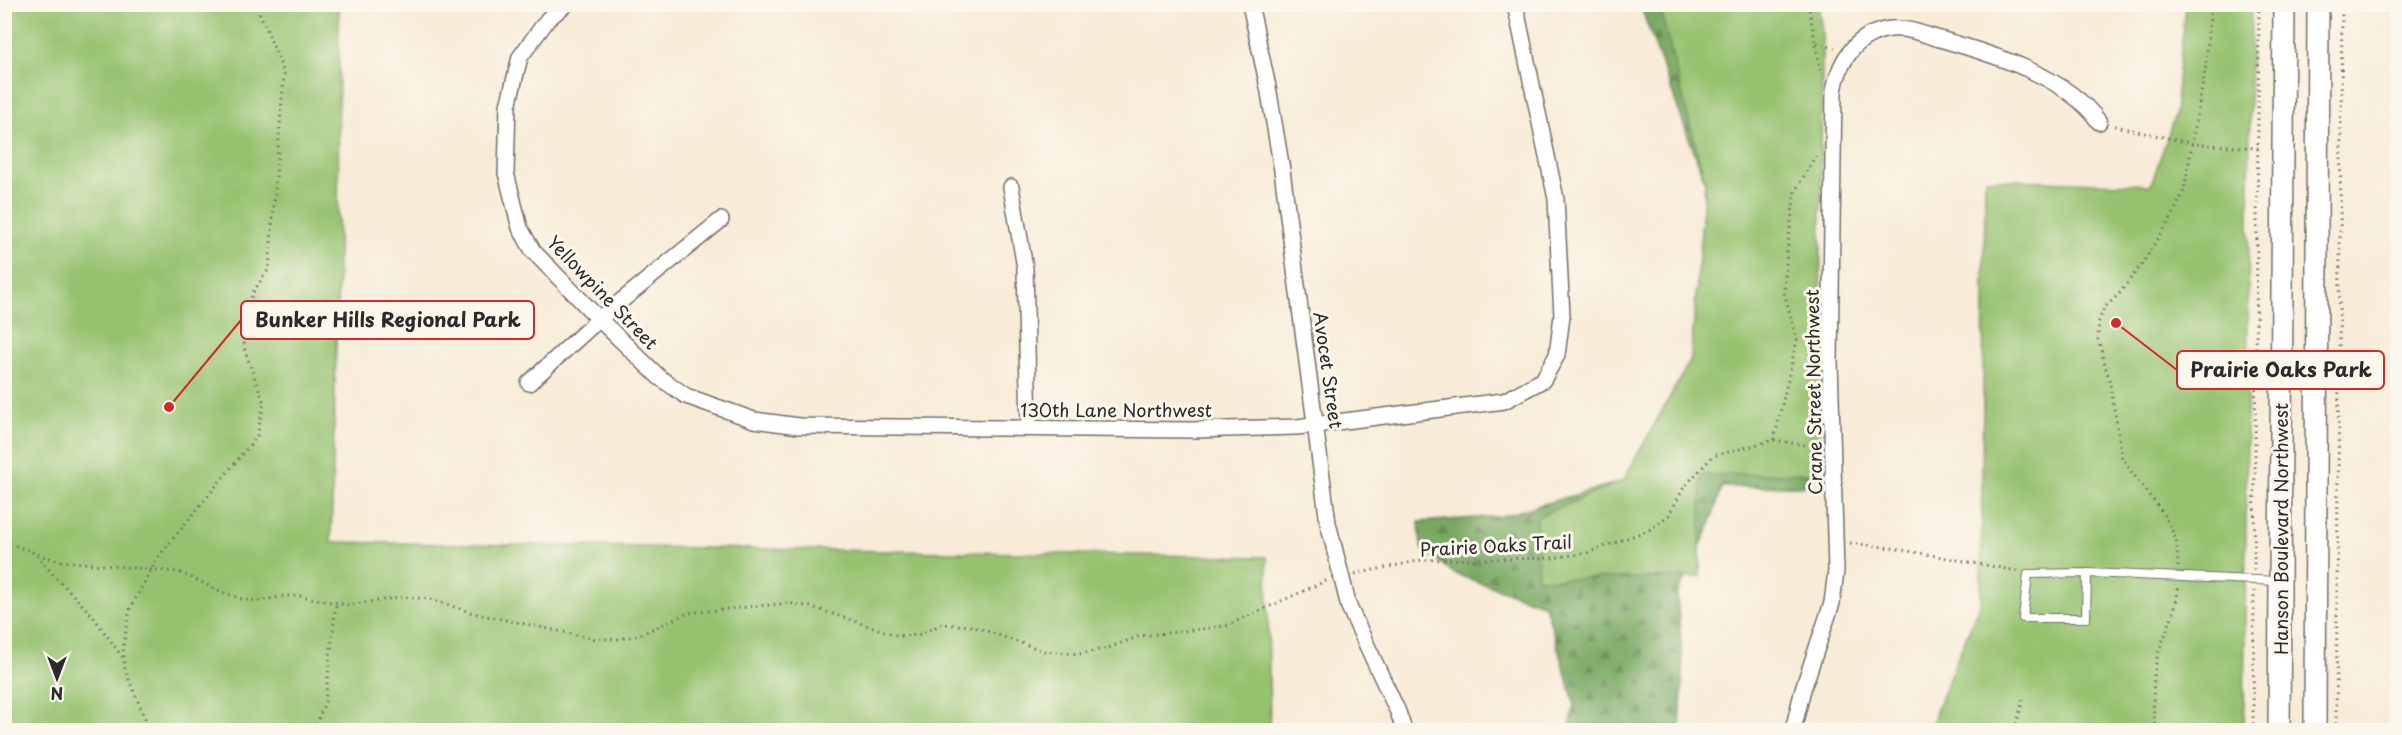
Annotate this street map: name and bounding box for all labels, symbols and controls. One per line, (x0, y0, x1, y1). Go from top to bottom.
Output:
street label: Yellowpine Street (541, 229, 665, 355)
street label: Crane Street Northwest (1798, 289, 1828, 495)
callout: Bunker Hills Regional Park (241, 301, 534, 339)
text: Bunker Hills Regional Park (255, 304, 522, 334)
street label: Avocet Street (1307, 310, 1351, 430)
callout: Prairie Oaks Park (2177, 351, 2384, 389)
text: Prairie Oaks Park (2190, 354, 2373, 384)
street label: 130th Lane Northwest (1020, 396, 1212, 423)
street label: Hanson Boulevard Northwest (2267, 403, 2294, 655)
street label: Prairie Oaks Trail (1419, 528, 1573, 562)
north arrow (27, 648, 87, 708)
text: N (51, 682, 63, 706)

